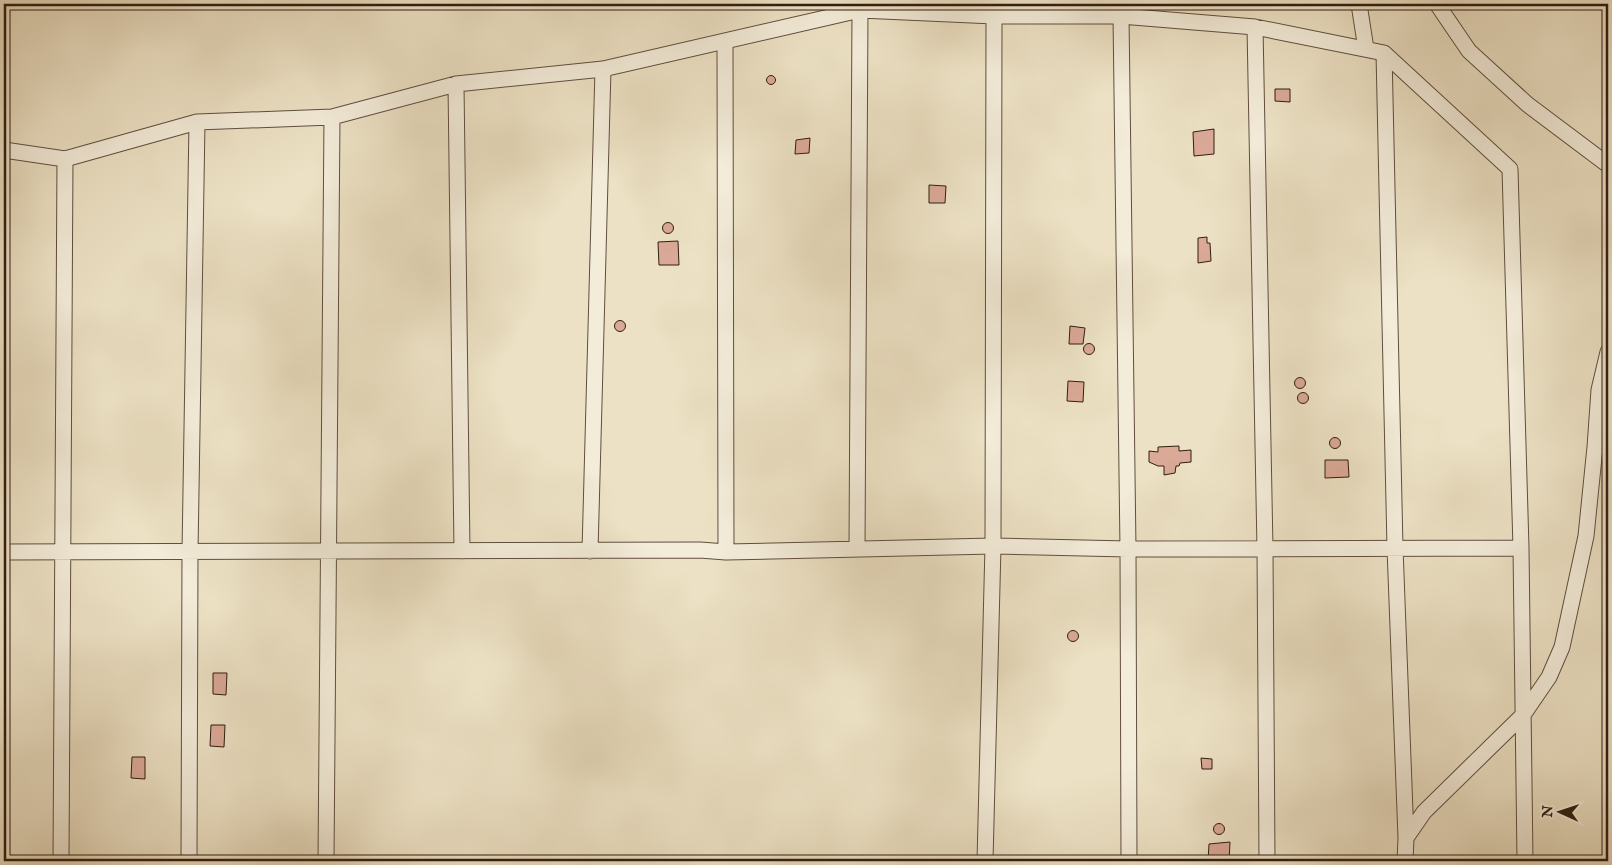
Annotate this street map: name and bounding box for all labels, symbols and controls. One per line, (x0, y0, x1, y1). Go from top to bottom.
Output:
north arrow (1534, 788, 1584, 838)
text: N (1539, 805, 1557, 819)

